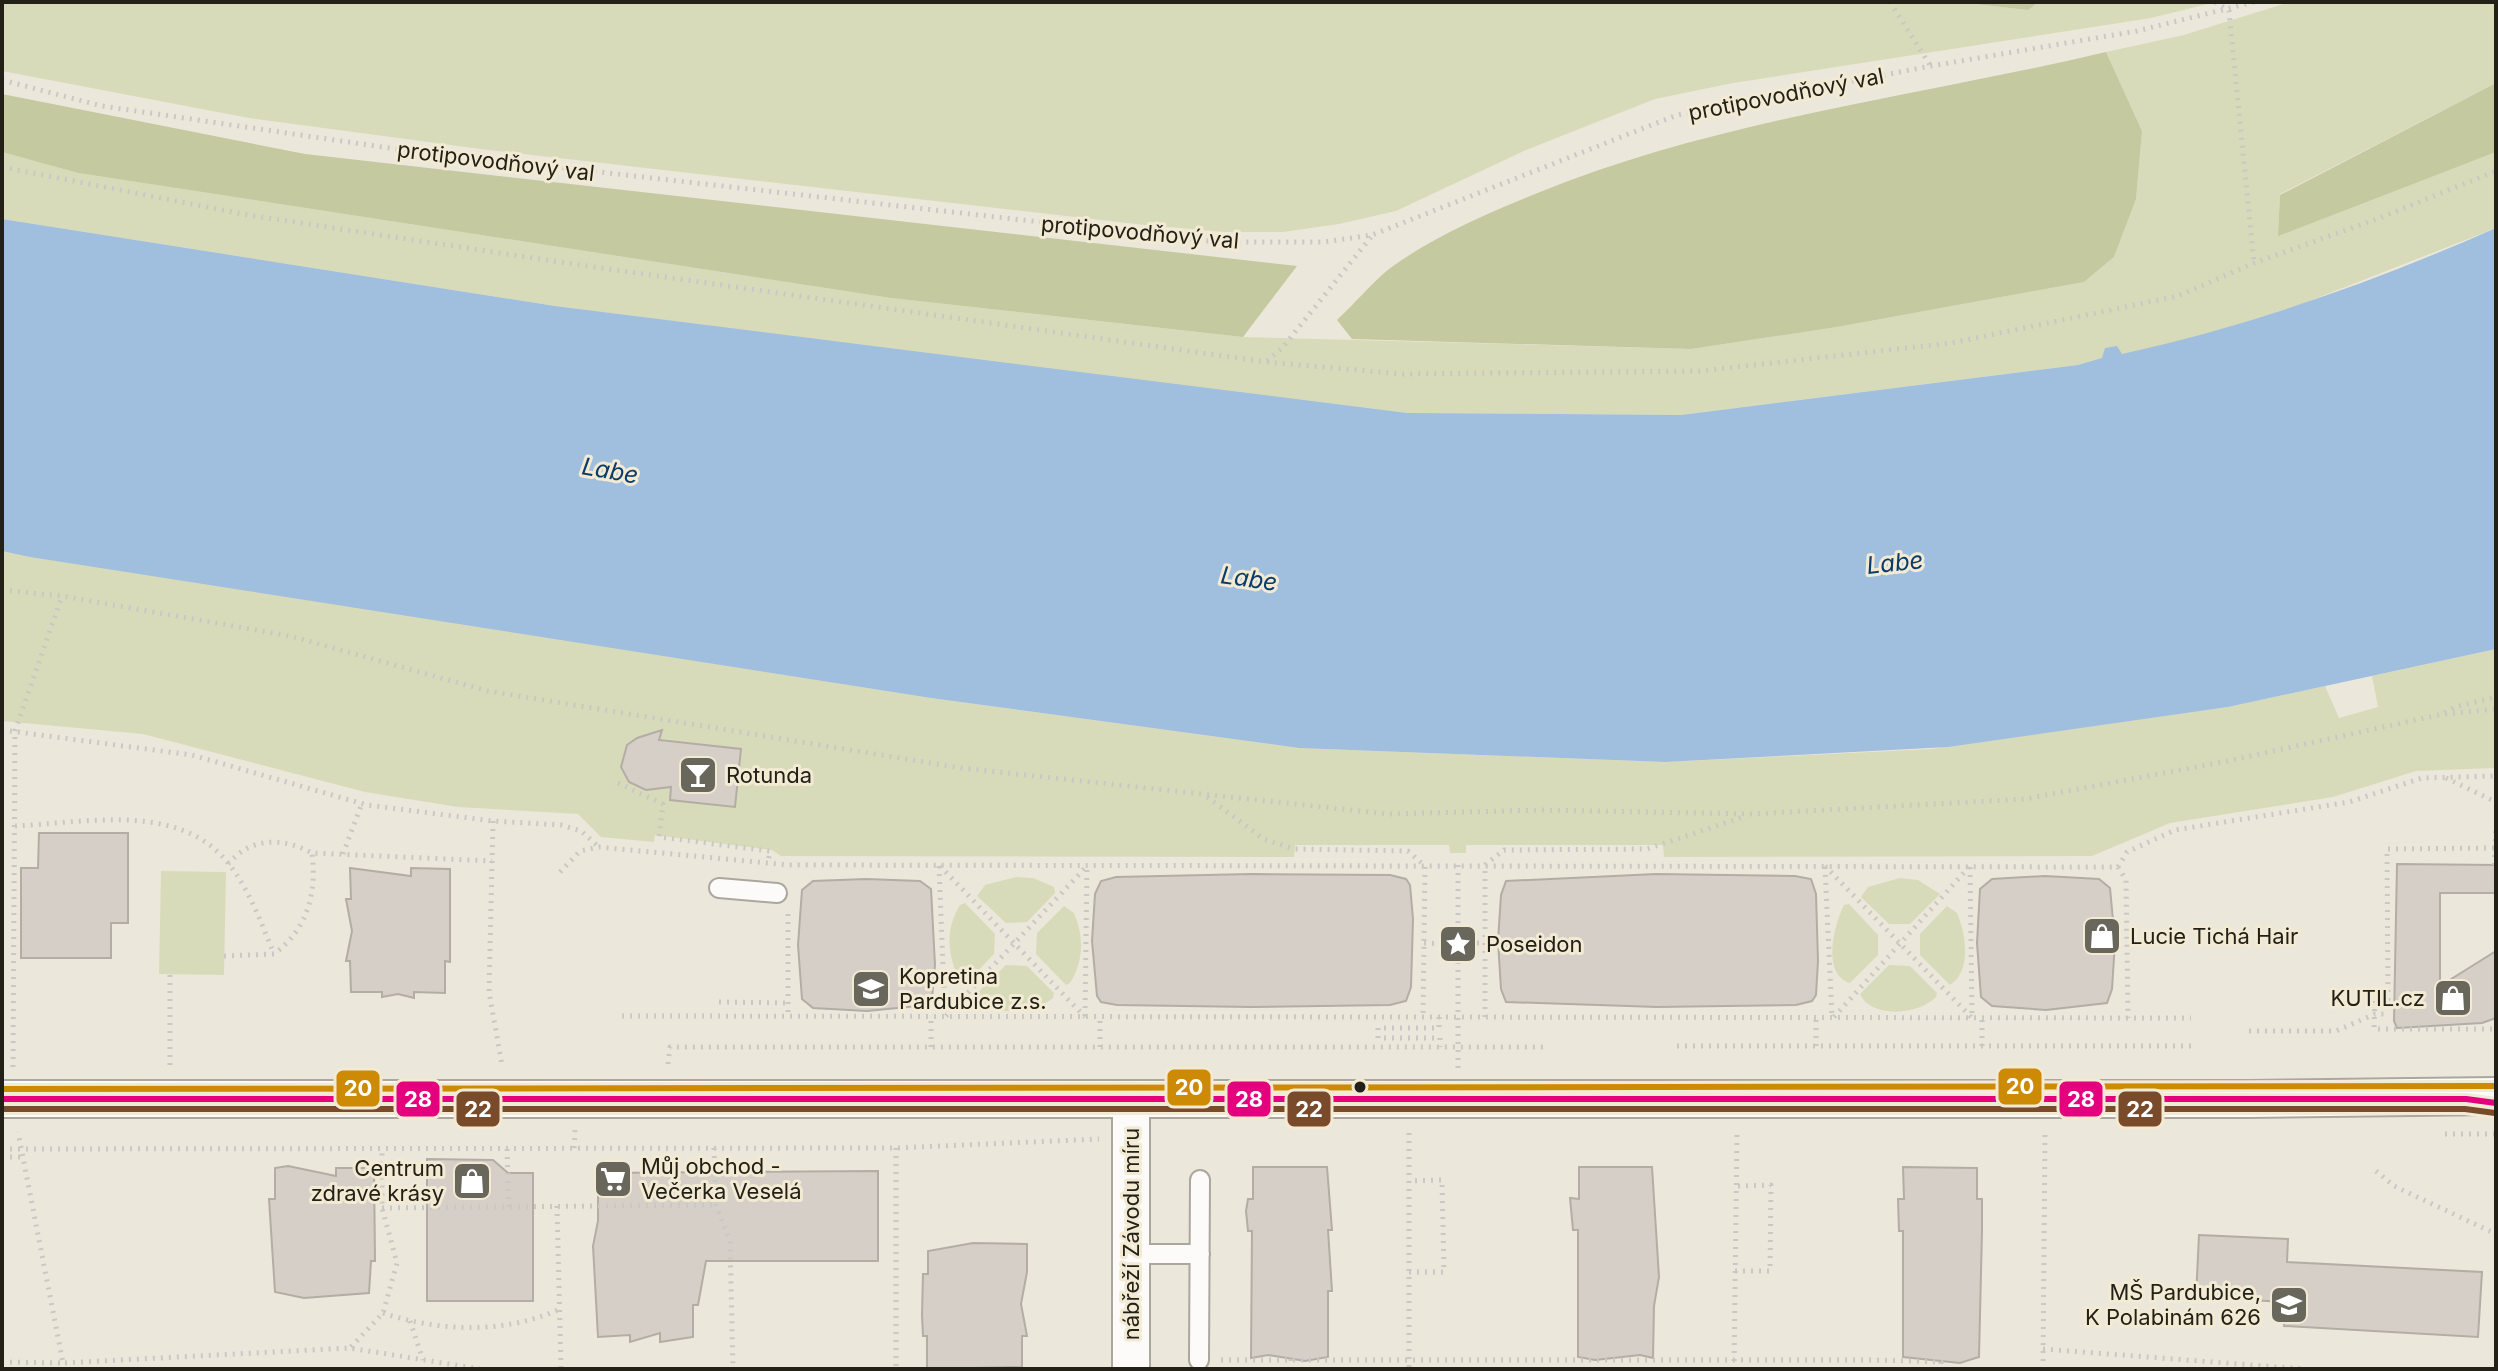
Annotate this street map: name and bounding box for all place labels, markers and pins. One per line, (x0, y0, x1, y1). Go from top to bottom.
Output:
bar icon: Rotunda (677, 754, 719, 796)
place label: Rotunda (726, 762, 812, 788)
shop icon: Lucie Tichá Hair (2081, 915, 2123, 957)
place icon: Poseidon (1437, 923, 1479, 965)
place label: Lucie Tichá Hair (2130, 923, 2298, 949)
place label: Poseidon (1486, 931, 1583, 957)
place label: Kopretina Pardubice z.s. (899, 963, 1047, 1014)
school or university icon: Kopretina Pardubice z.s. (850, 968, 892, 1010)
shop icon: KUTIL.cz (2432, 977, 2474, 1019)
place label: KUTIL.cz (2331, 985, 2425, 1011)
unlabelled marker (1352, 1079, 1368, 1095)
place label: Můj obchod - Večerka Veselá (641, 1153, 802, 1204)
place label: Centrum zdravé krásy (311, 1155, 444, 1206)
supermarket icon: Můj obchod - Večerka Veselá (592, 1158, 634, 1200)
shop icon: Centrum zdravé krásy (451, 1160, 493, 1202)
place label: MŠ Pardubice, K Polabinám 626 (2085, 1279, 2261, 1330)
school or university icon: MŠ Pardubice, K Polabinám 626 (2268, 1284, 2310, 1326)

